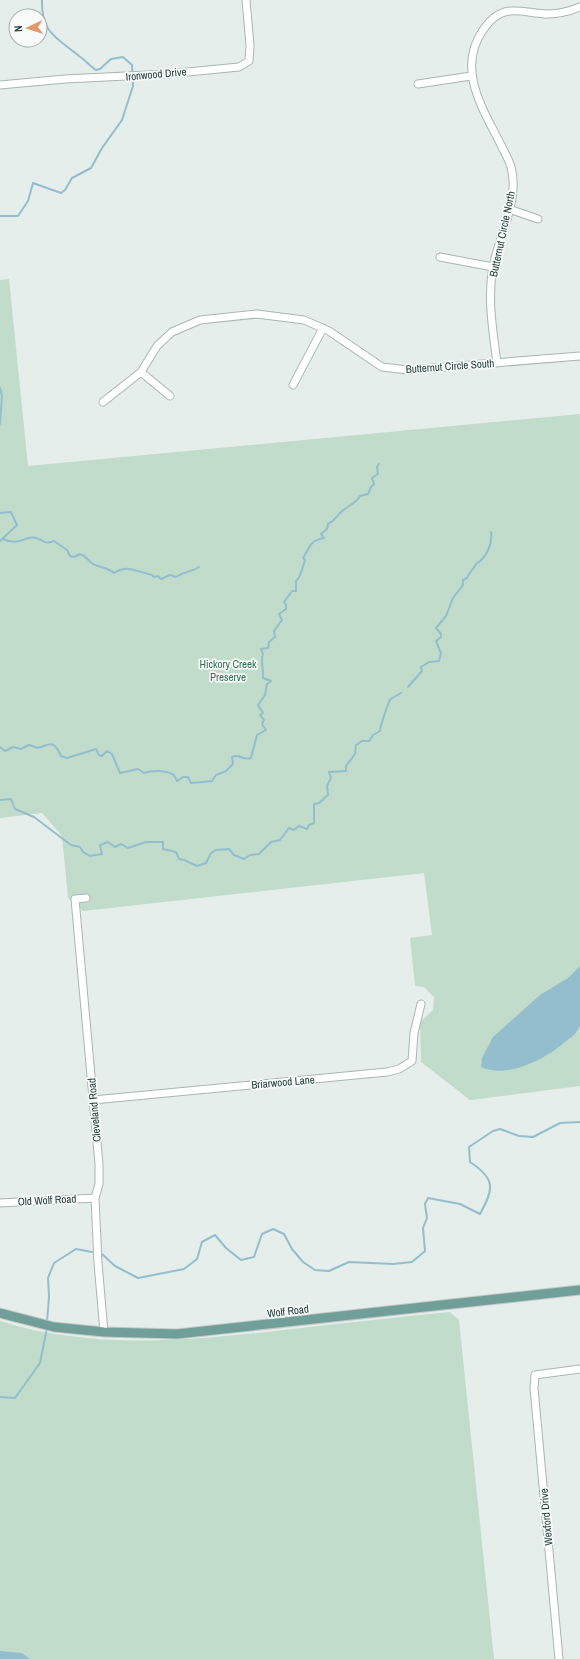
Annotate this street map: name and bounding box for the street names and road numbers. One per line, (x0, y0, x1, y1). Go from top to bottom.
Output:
street label: Ironwood Drive (125, 64, 187, 84)
street label: Butternut Circle North (486, 190, 518, 278)
street label: Butternut Circle South (405, 356, 495, 376)
street label: Briarwood Lane (251, 1072, 315, 1092)
street label: Cleveland Road (84, 1077, 104, 1143)
street label: Old Wolf Road (17, 1191, 77, 1209)
street label: Wolf Road (266, 1301, 310, 1321)
street label: Wexford Drive (537, 1488, 555, 1546)

